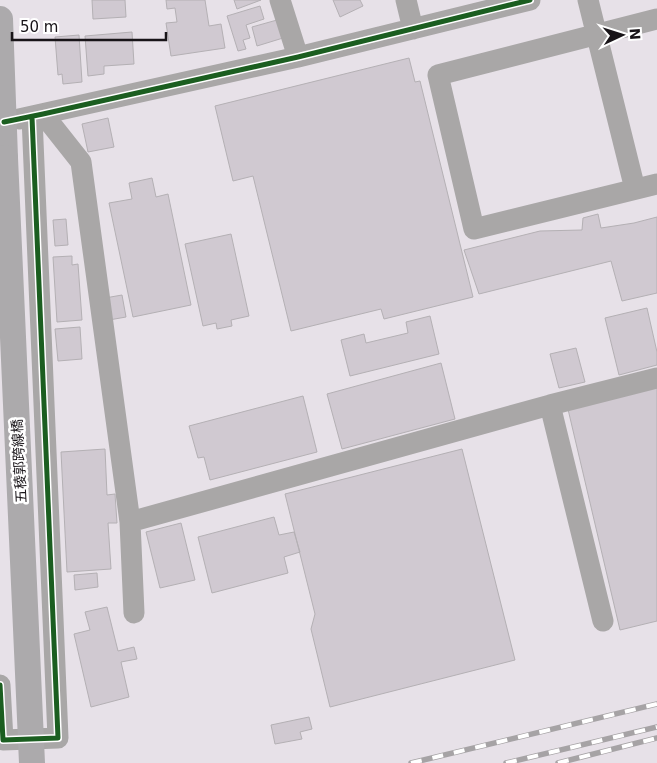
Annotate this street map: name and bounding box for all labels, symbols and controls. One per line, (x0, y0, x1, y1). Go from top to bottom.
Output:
scale bar (12, 10, 166, 42)
north arrow (597, 10, 647, 60)
text: 50 m (20, 18, 58, 36)
text: N (627, 28, 643, 40)
street label: 五稜郭跨線橋 (9, 419, 29, 503)

